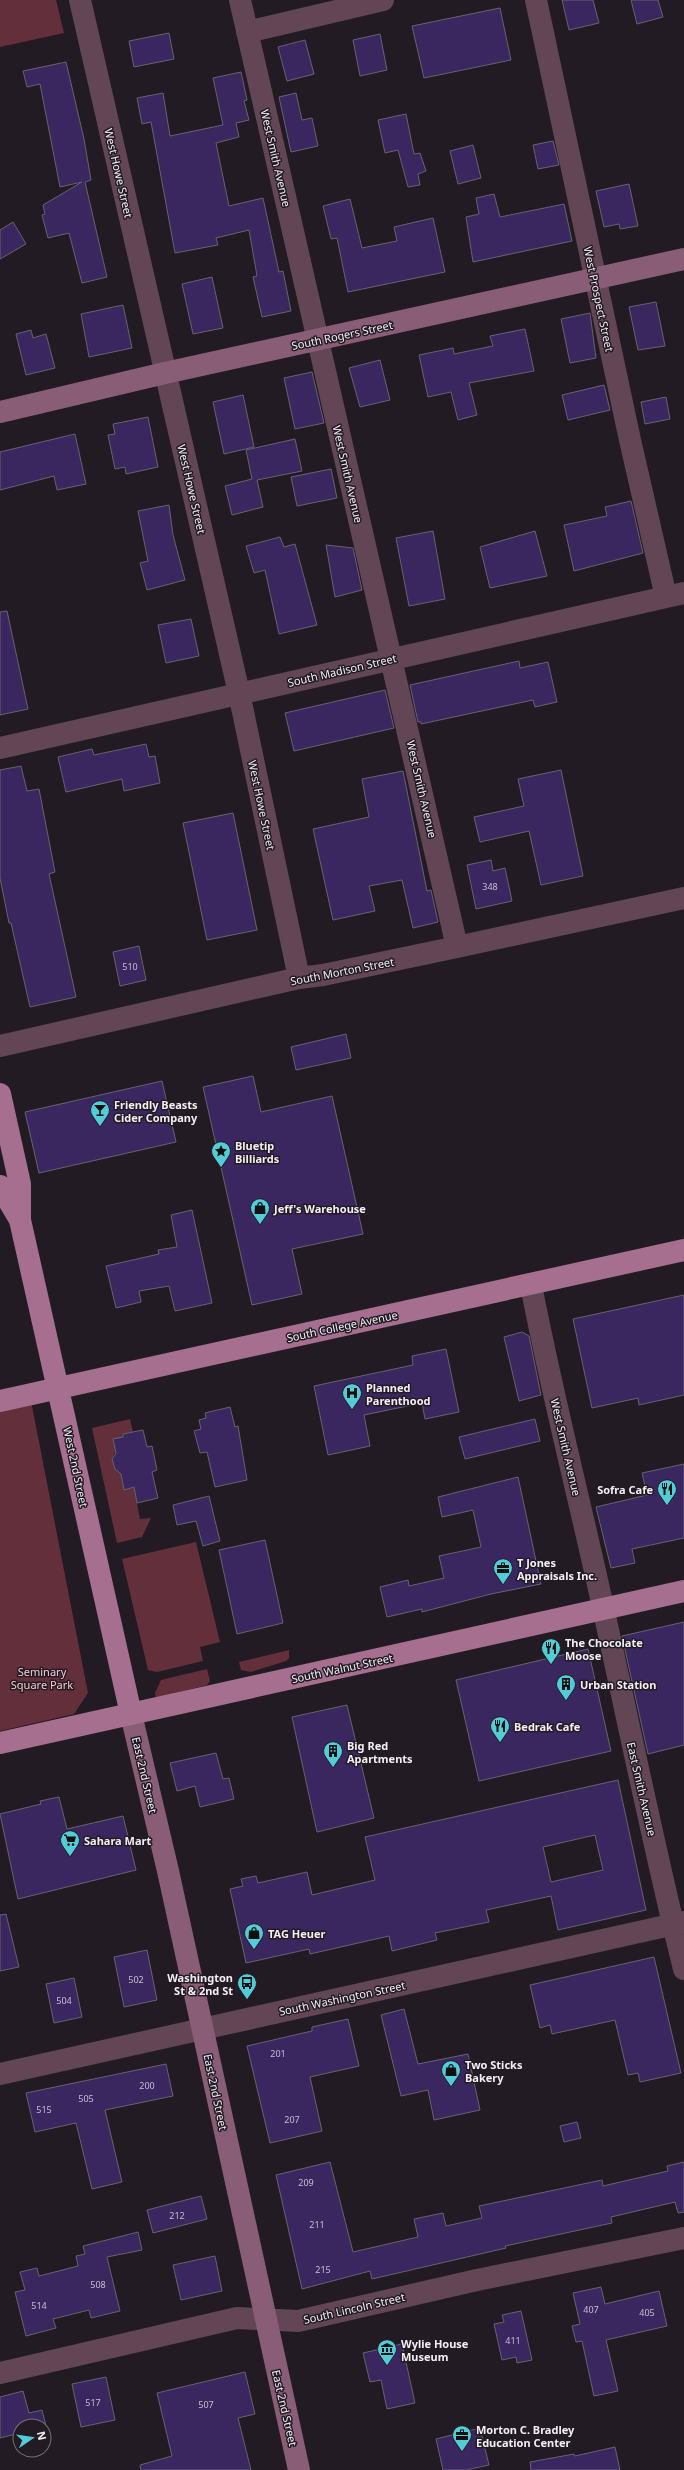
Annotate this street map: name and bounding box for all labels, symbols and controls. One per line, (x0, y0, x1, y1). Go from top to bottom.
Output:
street label: West Smith Avenue (257, 108, 295, 208)
street label: West Howe Street (101, 127, 137, 219)
street label: West Prospect Street (581, 245, 617, 353)
street label: South Rogers Street (290, 317, 394, 353)
street label: West Smith Avenue (329, 424, 367, 524)
street label: West Howe Street (174, 443, 210, 535)
street label: South Madison Street (286, 650, 398, 690)
street label: West Smith Avenue (403, 739, 441, 839)
street label: West Howe Street (245, 759, 279, 851)
house number: 348 (482, 880, 498, 893)
street label: South Morton Street (289, 954, 395, 988)
house number: 510 (122, 960, 138, 973)
place label: Friendly Beasts Cider Company (114, 1097, 198, 1125)
bar icon: Friendly Beasts Cider Company (89, 1099, 111, 1127)
place label: Bluetip Billiards (235, 1138, 280, 1166)
place icon: Bluetip Billiards (210, 1140, 232, 1168)
shop icon: Jeff's Warehouse (249, 1197, 271, 1225)
place label: Jeff's Warehouse (273, 1201, 366, 1216)
street label: South College Avenue (285, 1307, 399, 1345)
place label: Planned Parenthood (366, 1380, 431, 1408)
hospital icon: Planned Parenthood (341, 1382, 363, 1410)
street label: West Smith Avenue (547, 1397, 585, 1497)
street label: West 2nd Street (60, 1425, 92, 1509)
restaurant icon: Sofra Cafe (656, 1478, 678, 1506)
place label: Sofra Cafe (597, 1482, 653, 1497)
place label: T Jones Appraisals Inc. (517, 1555, 597, 1583)
office icon: T Jones Appraisals Inc. (492, 1557, 514, 1585)
place label: The Chocolate Moose (565, 1635, 643, 1663)
restaurant icon: The Chocolate Moose (540, 1637, 562, 1665)
street label: South Walnut Street (290, 1650, 394, 1686)
park label: Seminary Square Park (11, 1664, 73, 1692)
building icon: Urban Station (555, 1673, 577, 1701)
place label: Urban Station (580, 1677, 656, 1692)
restaurant icon: Bedrak Cafe (489, 1715, 511, 1743)
place label: Bedrak Cafe (514, 1719, 581, 1734)
street label: East 2nd Street (129, 1735, 161, 1815)
place label: Big Red Apartments (347, 1738, 413, 1766)
building icon: Big Red Apartments (322, 1740, 344, 1768)
street label: East Smith Avenue (624, 1741, 660, 1837)
supermarket icon: Sahara Mart (59, 1829, 81, 1857)
place label: Sahara Mart (84, 1833, 151, 1848)
shop icon: TAG Heuer (243, 1922, 265, 1950)
place label: TAG Heuer (268, 1926, 325, 1941)
place label: Washington St & 2nd St (167, 1970, 233, 1998)
bus stop icon: Washington St & 2nd St (236, 1972, 258, 2000)
house number: 502 (128, 1973, 144, 1986)
street label: South Washington Street (277, 1977, 407, 2019)
house number: 504 (56, 1994, 72, 2007)
house number: 201 (270, 2047, 286, 2060)
street label: East 2nd Street (201, 2052, 231, 2132)
place label: Two Sticks Bakery (465, 2057, 523, 2085)
shop icon: Two Sticks Bakery (440, 2059, 462, 2087)
house number: 200 (139, 2079, 155, 2092)
house number: 505 (78, 2092, 94, 2105)
house number: 515 (36, 2103, 52, 2116)
house number: 207 (284, 2113, 300, 2126)
house number: 209 (298, 2176, 314, 2189)
house number: 212 (169, 2209, 185, 2222)
house number: 211 (309, 2218, 325, 2231)
house number: 215 (315, 2263, 331, 2276)
house number: 508 (90, 2278, 106, 2291)
street label: South Lincoln Street (302, 2289, 406, 2327)
house number: 514 (31, 2299, 47, 2312)
house number: 407 (583, 2303, 599, 2316)
house number: 405 (639, 2306, 655, 2319)
house number: 411 (505, 2334, 521, 2347)
place label: Wylie House Museum (401, 2336, 469, 2364)
museum icon: Wylie House Museum (376, 2338, 398, 2366)
street label: East 2nd Street (269, 2368, 301, 2448)
house number: 517 (85, 2396, 101, 2409)
house number: 507 (198, 2398, 214, 2411)
north arrow (12, 2418, 52, 2458)
place label: Morton C. Bradley Education Center (476, 2422, 575, 2450)
office icon: Morton C. Bradley Education Center (451, 2424, 473, 2452)
text: N (34, 2430, 51, 2442)

